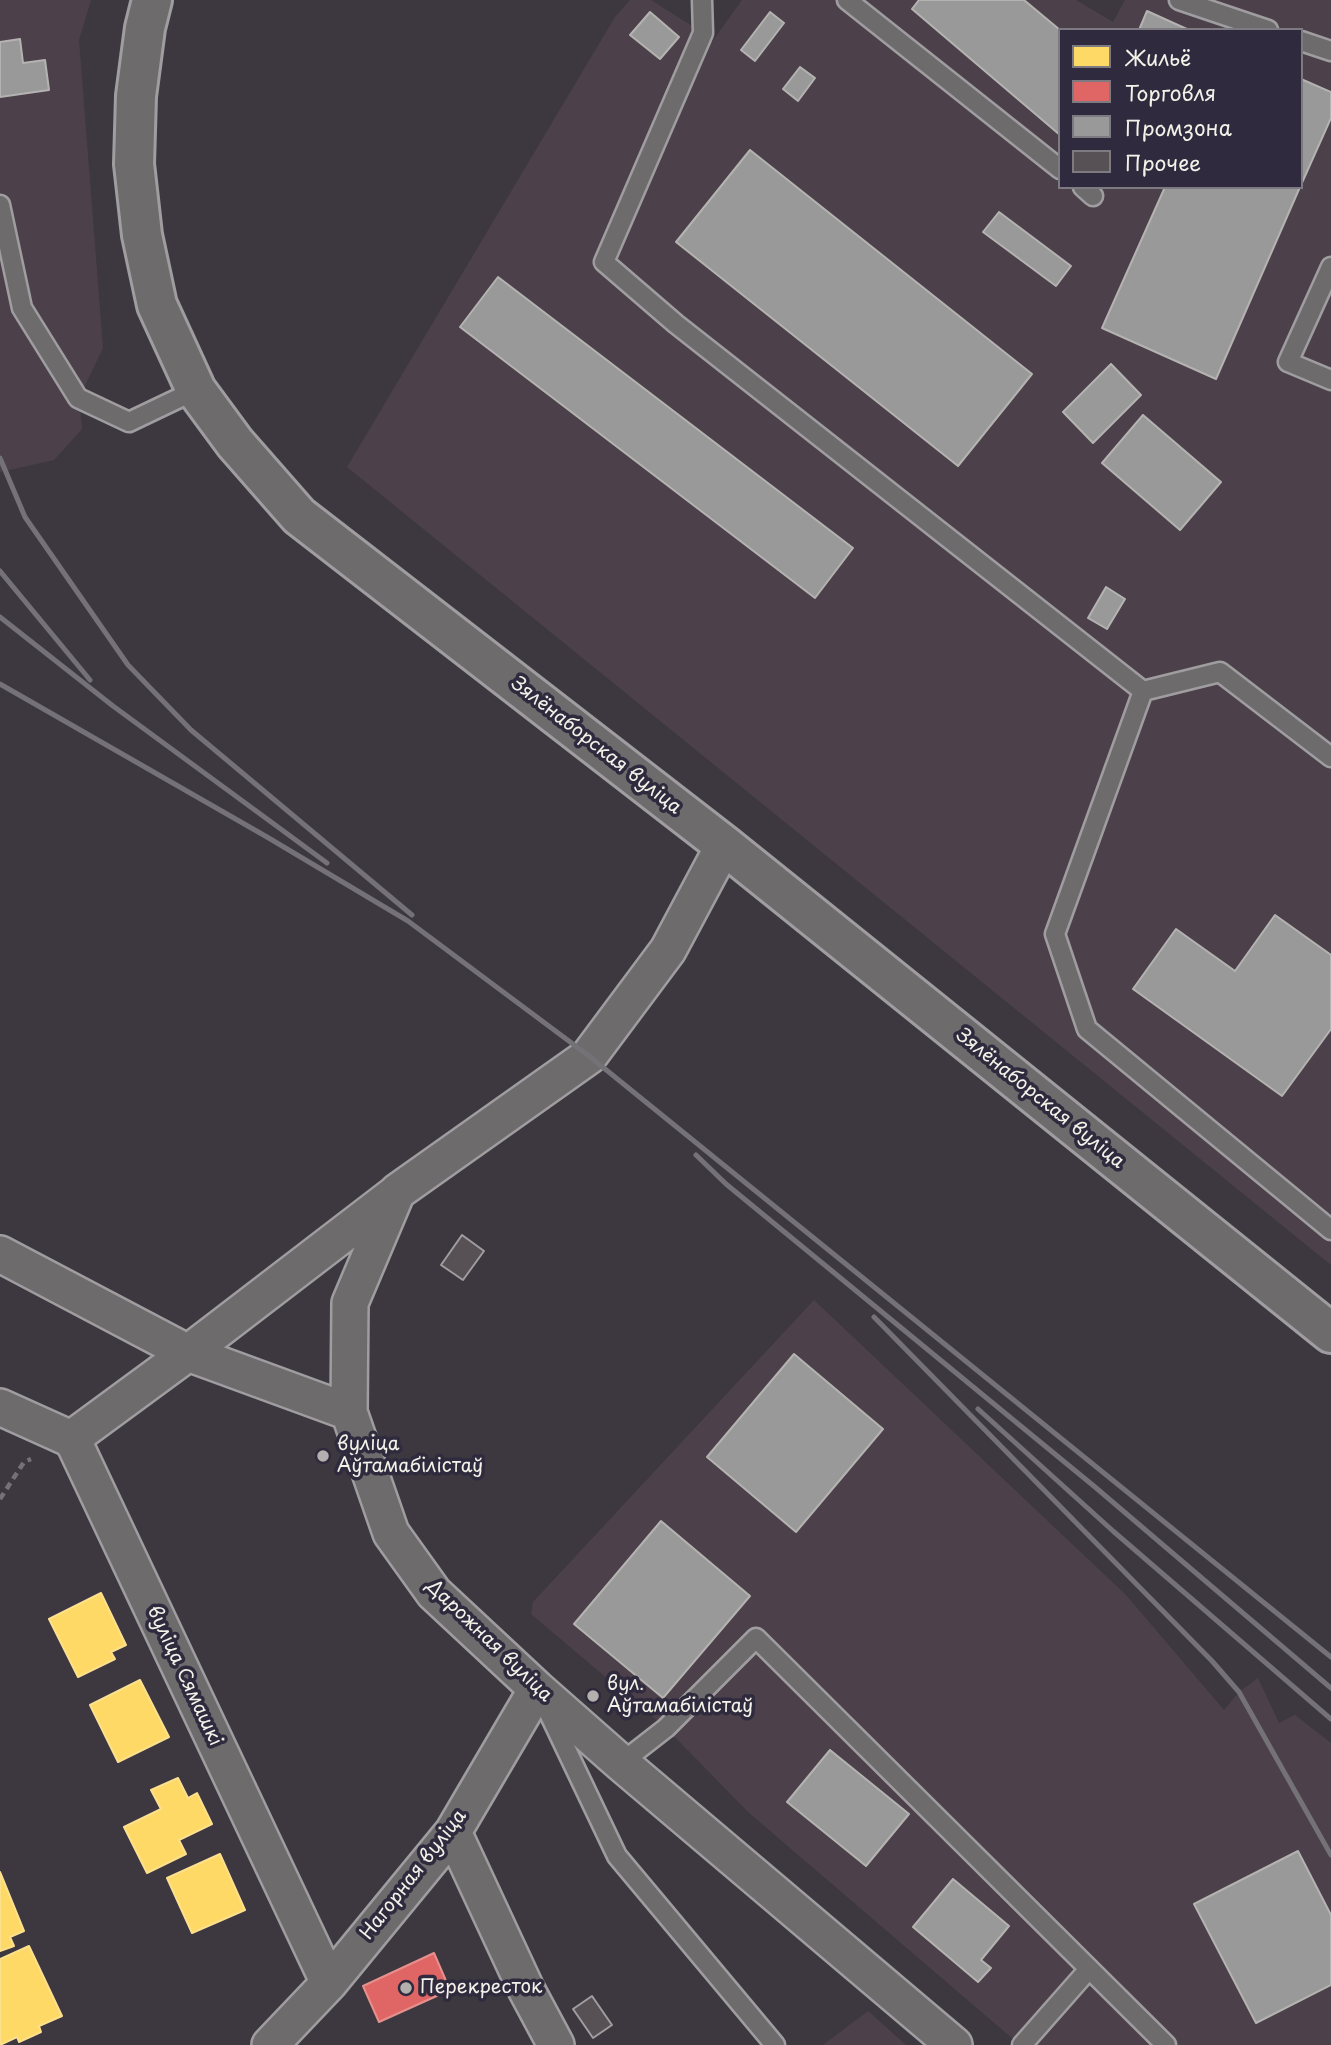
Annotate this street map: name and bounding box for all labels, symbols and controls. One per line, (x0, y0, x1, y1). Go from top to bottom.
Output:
legend (1058, 28, 1303, 189)
text: Жильё (1125, 41, 1191, 73)
text: Торговля (1125, 76, 1216, 108)
text: Промзона (1125, 111, 1232, 143)
text: Прочее (1125, 146, 1201, 178)
street label: Зялёнаборская вуліца (506, 672, 686, 820)
street label: Зялёнаборская вуліца (951, 1024, 1129, 1174)
place label: вуліца Аўтамабілістаў (337, 1434, 483, 1478)
marker: вуліца Аўтамабілістаў (315, 1448, 331, 1464)
street label: Дарожная вуліца (421, 1575, 557, 1707)
street label: вуліца Сямашкі (142, 1602, 226, 1750)
place label: вул. Аўтамабілістаў (607, 1674, 753, 1718)
marker: вул. Аўтамабілістаў (585, 1688, 601, 1704)
street label: Нагорная вуліца (356, 1805, 472, 1945)
place label: Перекресток (420, 1977, 542, 1999)
marker: Перекресток (398, 1980, 414, 1996)

